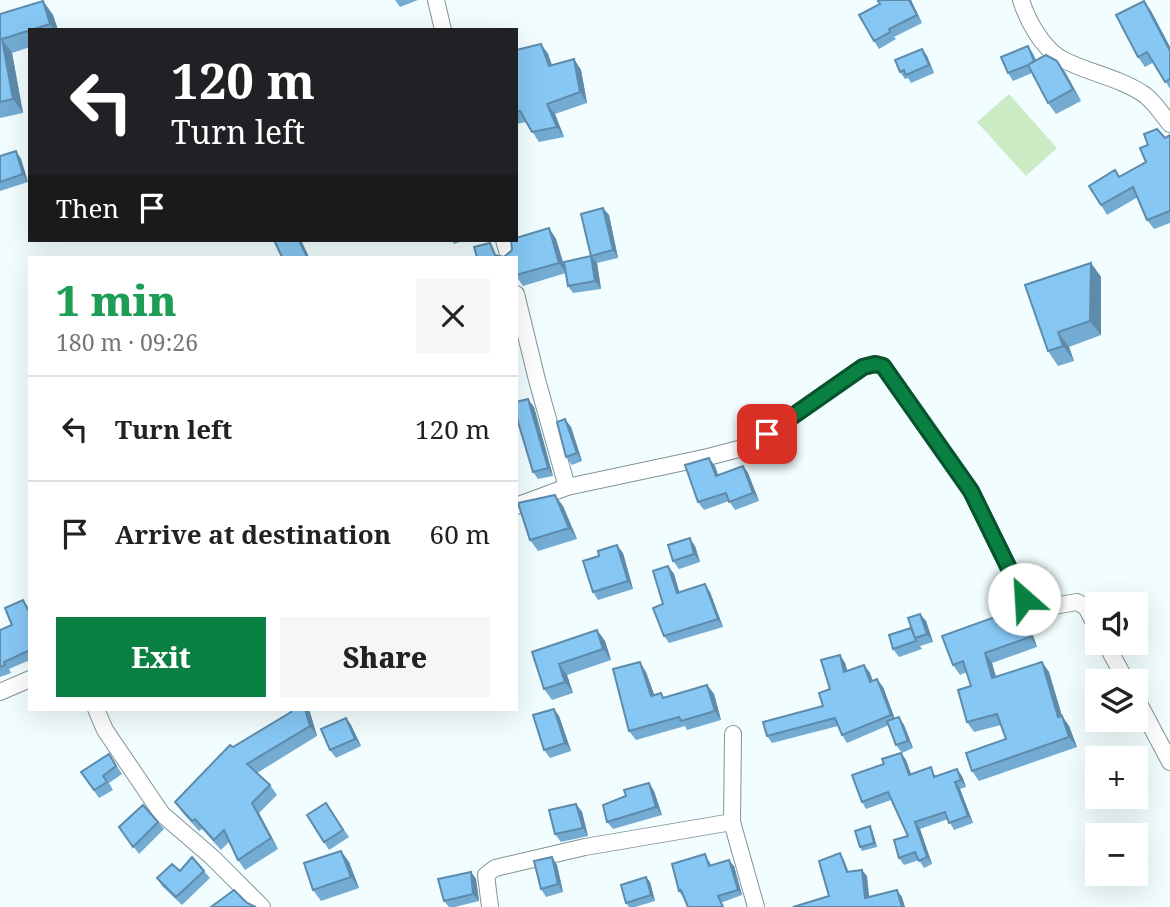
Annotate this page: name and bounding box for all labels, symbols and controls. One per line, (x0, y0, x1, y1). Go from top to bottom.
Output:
text: 120 m (171, 47, 315, 113)
icon: left (56, 56, 147, 147)
text: Turn left (171, 110, 305, 153)
icon: arrive (133, 189, 171, 227)
text: Then (56, 190, 119, 226)
text: 1 min (56, 271, 177, 328)
button: close (416, 279, 490, 353)
text: 180 m · 09:26 (56, 326, 198, 358)
pin (737, 404, 797, 464)
icon: left (56, 410, 94, 448)
text: Turn left (115, 411, 232, 447)
text: 120 m (415, 411, 490, 447)
icon: arrive (748, 415, 786, 453)
icon: arrive (56, 515, 94, 553)
text: Arrive at destination (115, 516, 391, 552)
text: 60 m (430, 516, 490, 552)
position arrow (987, 562, 1061, 636)
map controls (1085, 592, 1148, 886)
button: sound (1085, 592, 1148, 655)
button: Exit (56, 617, 266, 697)
button: Share (280, 617, 490, 697)
button: layers (1085, 669, 1148, 732)
button: + (1085, 746, 1148, 809)
button: − (1085, 823, 1148, 886)

